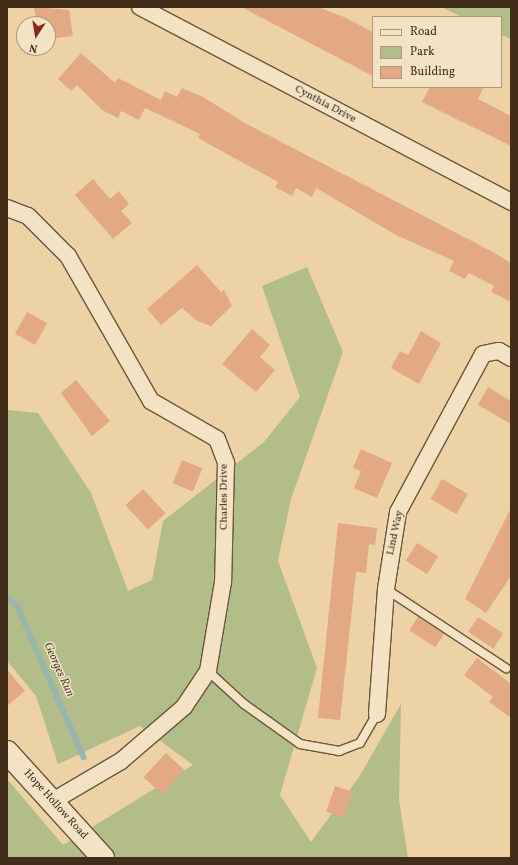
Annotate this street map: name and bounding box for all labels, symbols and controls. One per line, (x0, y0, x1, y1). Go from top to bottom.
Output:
north arrow (16, 16, 56, 56)
legend (372, 16, 502, 88)
text: Road (410, 24, 437, 40)
text: N (28, 39, 39, 55)
text: Park (410, 44, 435, 60)
text: Building (410, 64, 455, 80)
street label: Cynthia Drive (292, 83, 358, 127)
street label: Charles Drive (218, 464, 232, 530)
street label: Lind Way (385, 509, 407, 557)
water label: Georges Run (40, 640, 76, 700)
street label: Hope Hollow Road (20, 767, 90, 843)

